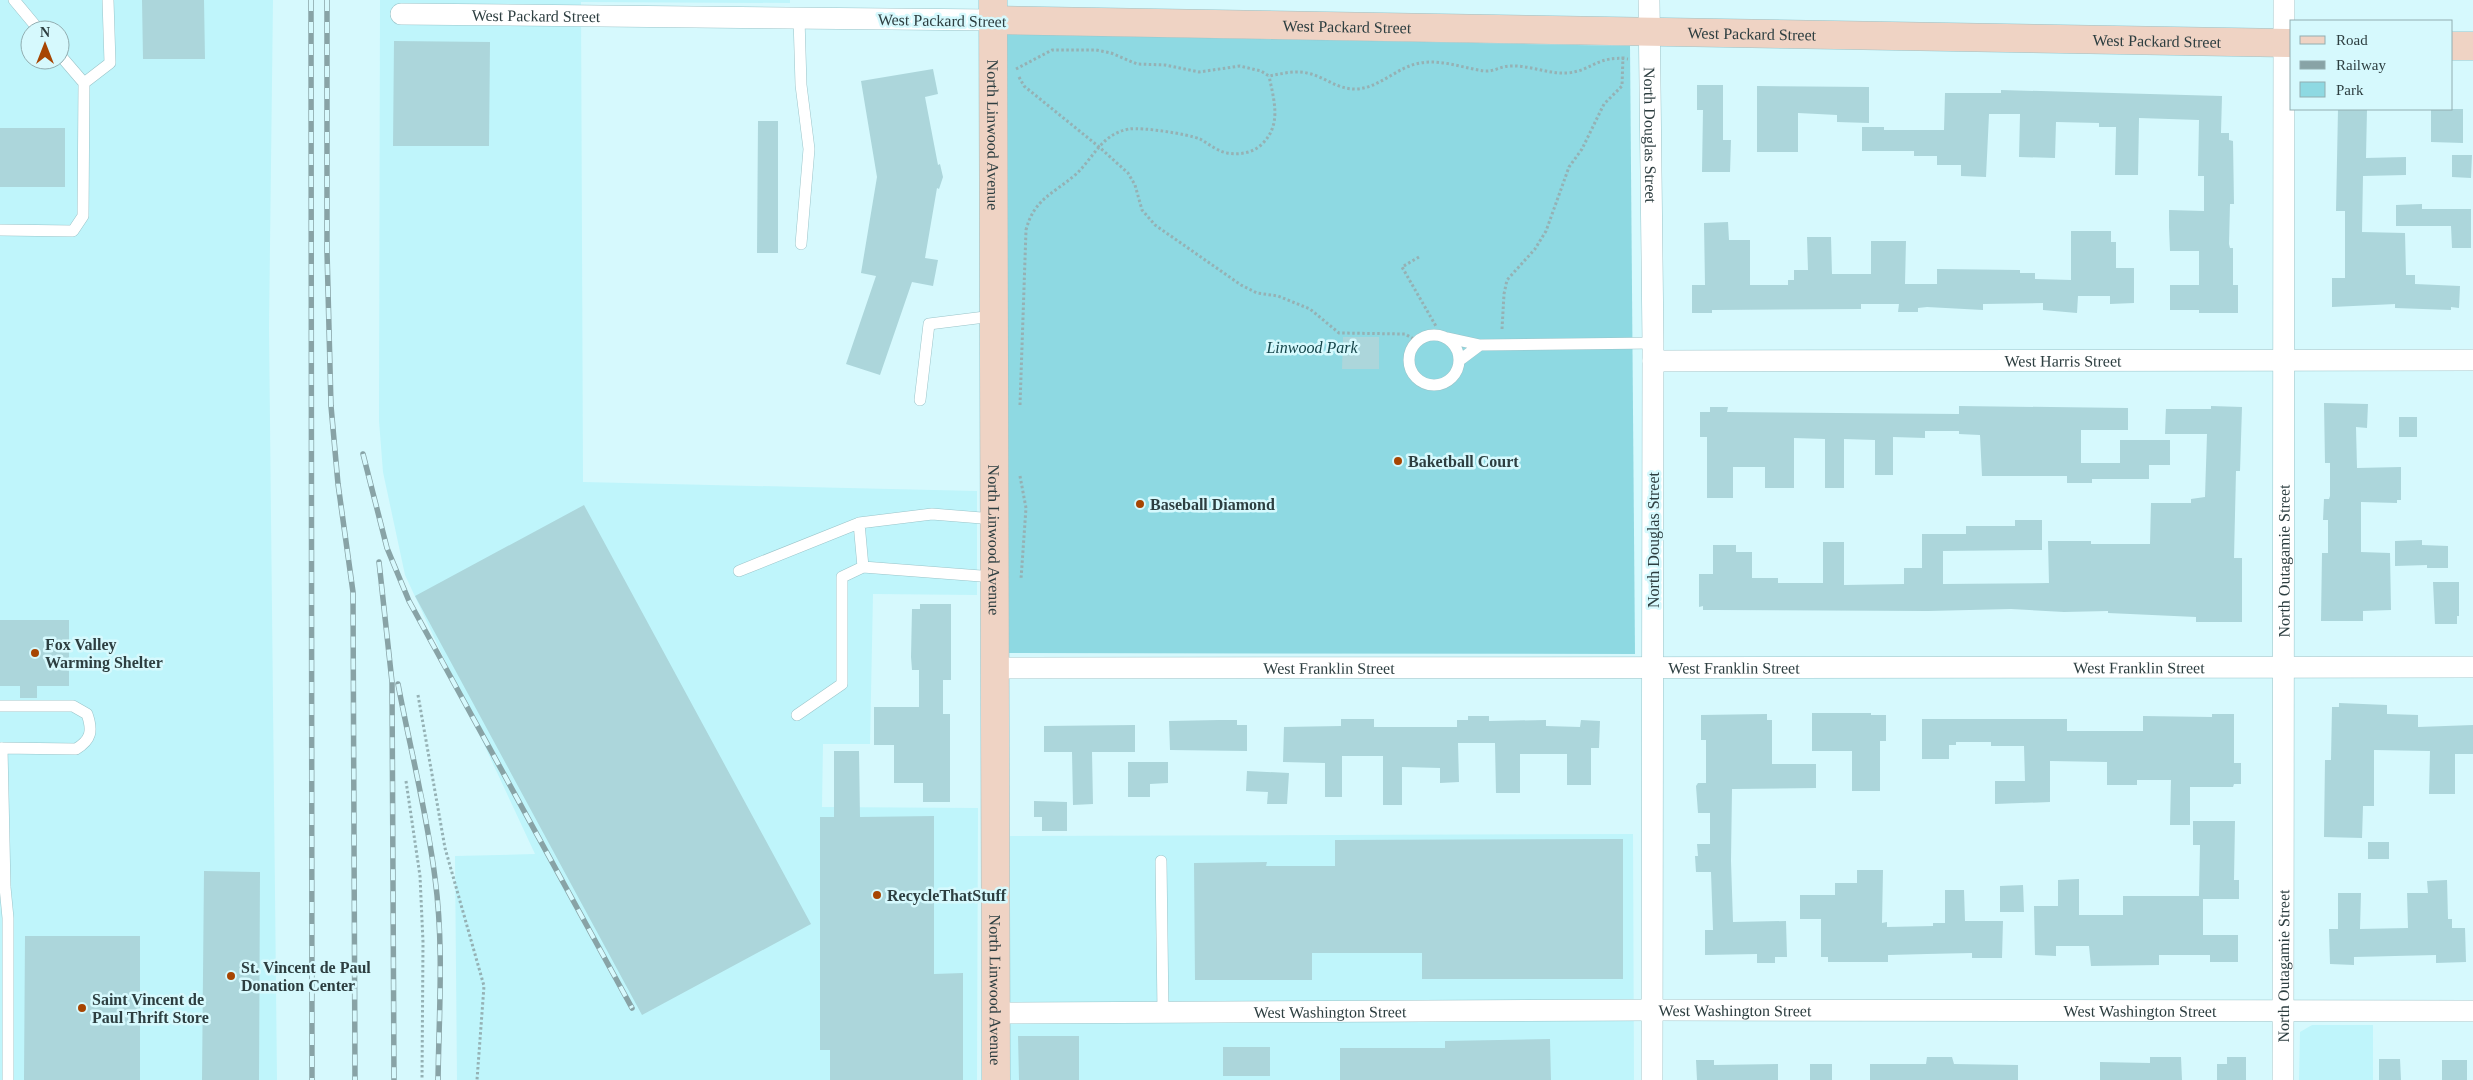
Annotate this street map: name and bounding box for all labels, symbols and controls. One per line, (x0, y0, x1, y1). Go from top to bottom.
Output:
street label: West Packard Street (472, 7, 601, 25)
street label: West Packard Street (878, 11, 1007, 30)
street label: West Packard Street (1283, 17, 1412, 36)
north arrow (20, 20, 70, 70)
legend (2290, 20, 2453, 110)
street label: West Packard Street (1687, 24, 1817, 44)
text: N (40, 25, 50, 40)
street label: West Packard Street (2092, 31, 2222, 51)
text: Road (2336, 32, 2368, 48)
text: Railway (2336, 57, 2386, 73)
street label: North Linwood Avenue (984, 60, 1002, 210)
street label: North Douglas Street (1641, 67, 1659, 204)
text: Park (2336, 82, 2364, 98)
park label: Linwood Park (1265, 339, 1358, 356)
street label: West Harris Street (2004, 352, 2122, 370)
place label: Baketball Court (1408, 453, 1519, 470)
marker: Baketball Court (1392, 455, 1404, 467)
street label: North Linwood Avenue (985, 465, 1003, 615)
street label: North Douglas Street (1645, 471, 1663, 608)
street label: North Outagamie Street (2275, 484, 2293, 637)
place label: Baseball Diamond (1150, 496, 1275, 513)
marker: Baseball Diamond (1134, 498, 1146, 510)
place label: Fox Valley Warming Shelter (45, 636, 163, 672)
marker: Fox Valley Warming Shelter (29, 647, 41, 659)
street label: West Franklin Street (1668, 659, 1800, 677)
street label: West Franklin Street (2073, 659, 2205, 676)
street label: West Franklin Street (1263, 660, 1395, 677)
place label: RecycleThatStuff (887, 887, 1007, 905)
marker: RecycleThatStuff (871, 889, 883, 901)
street label: North Outagamie Street (2275, 889, 2293, 1042)
street label: North Linwood Avenue (987, 915, 1004, 1065)
place label: St. Vincent de Paul Donation Center (241, 959, 371, 994)
marker: St. Vincent de Paul Donation Center (225, 970, 237, 982)
place label: Saint Vincent de Paul Thrift Store (92, 991, 209, 1026)
marker: Saint Vincent de Paul Thrift Store (76, 1002, 88, 1014)
street label: West Washington Street (1659, 1002, 1812, 1020)
street label: West Washington Street (1254, 1003, 1407, 1021)
street label: West Washington Street (2064, 1003, 2217, 1021)

